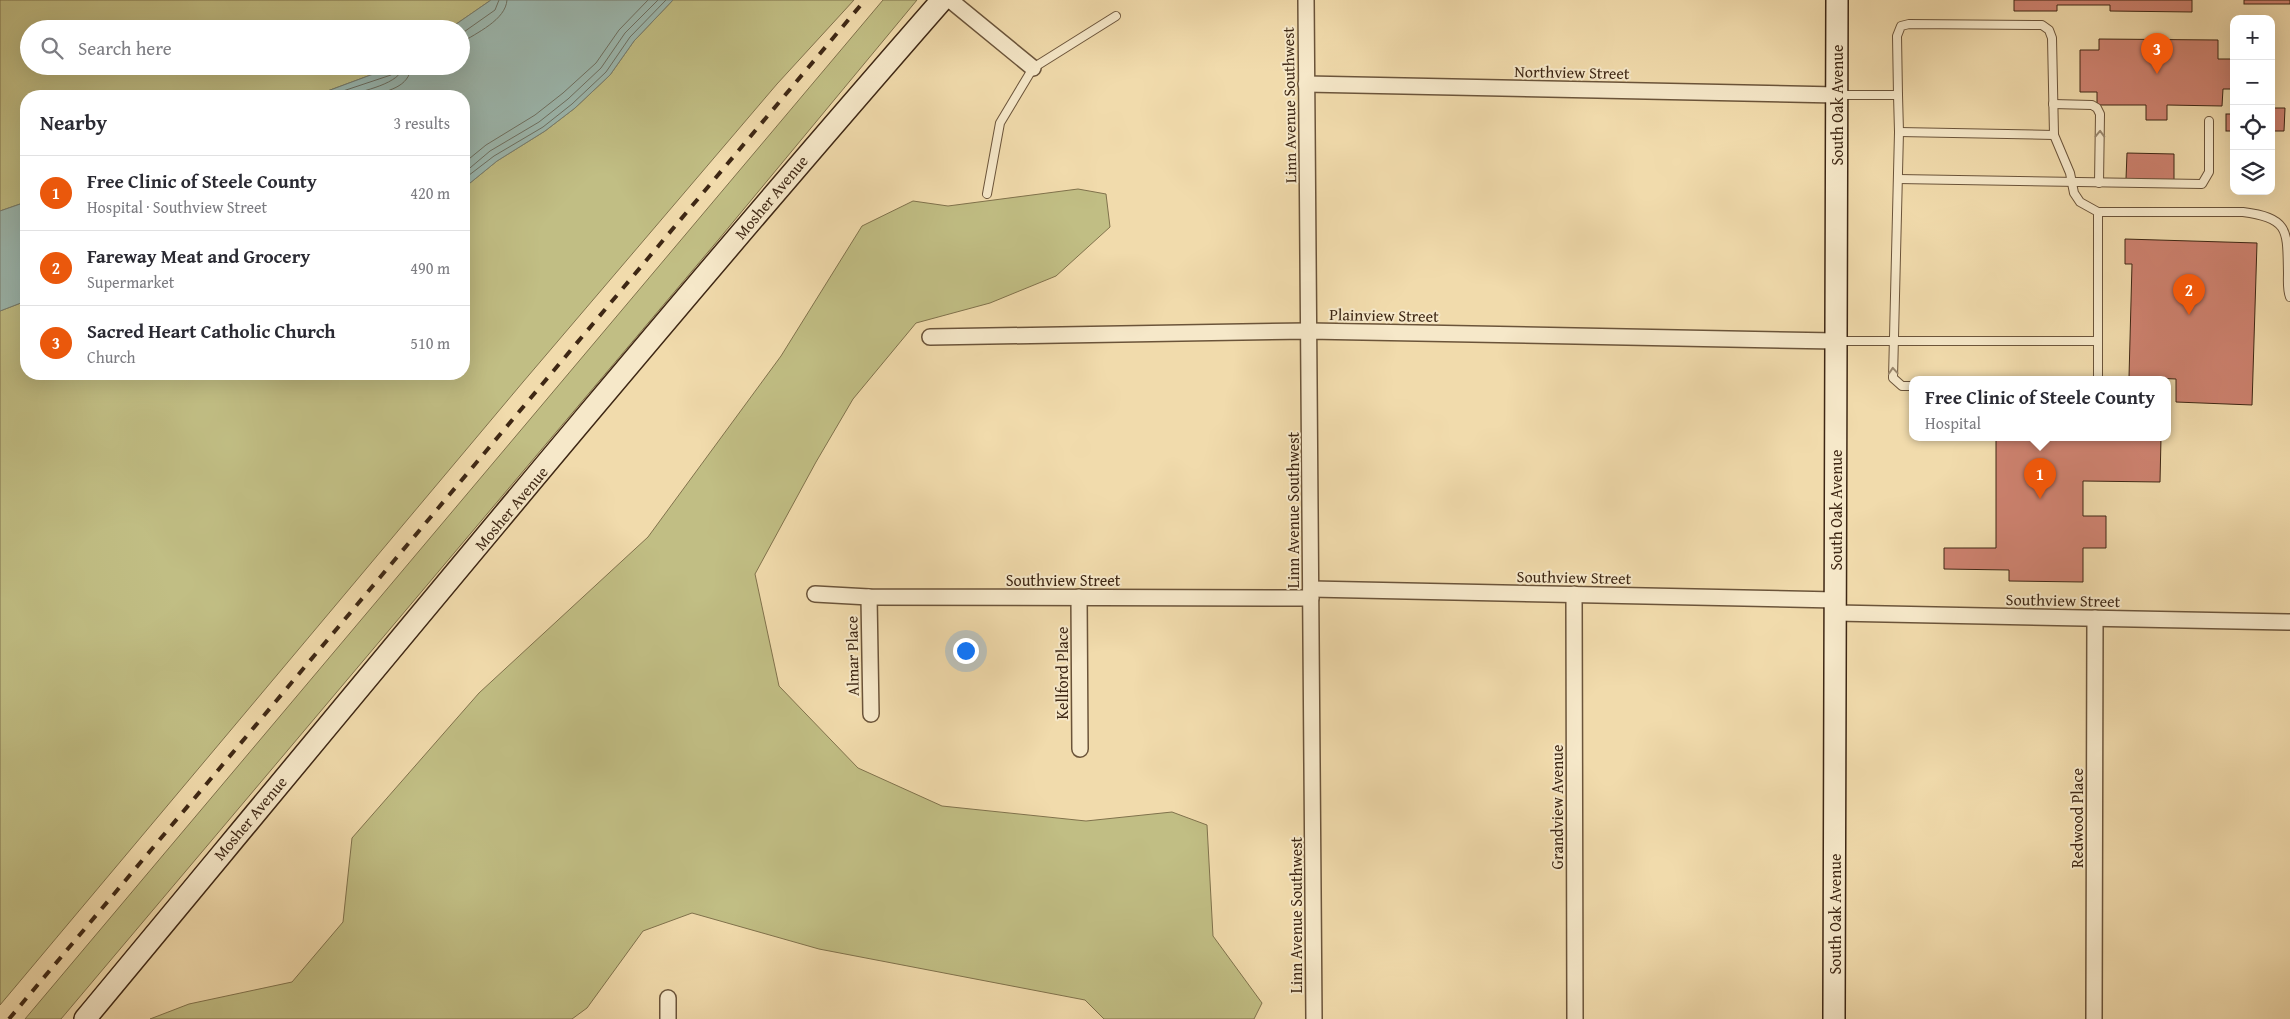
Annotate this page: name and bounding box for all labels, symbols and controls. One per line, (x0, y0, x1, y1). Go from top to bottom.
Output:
map controls (2230, 15, 2275, 195)
button: + (2230, 15, 2275, 60)
search box (20, 20, 470, 75)
street label: Linn Avenue Southwest (1276, 26, 1302, 183)
pin: 3 (2141, 33, 2173, 74)
icon: search (38, 34, 66, 62)
text: Search here (78, 34, 172, 62)
street label: South Oak Avenue (1825, 45, 1849, 165)
street label: Northview Street (1514, 59, 1630, 85)
button: − (2230, 60, 2275, 105)
button: locate (2230, 105, 2275, 150)
text: Nearby (40, 107, 107, 138)
text: 3 results (393, 111, 450, 135)
one-way arrow (2095, 130, 2105, 138)
street label: Mosher Avenue (729, 150, 813, 244)
button: layers (2230, 150, 2275, 195)
text: Free Clinic of Steele County (87, 167, 317, 195)
text: 1 (52, 181, 60, 205)
text: 420 m (410, 181, 450, 205)
text: Hospital · Southview Street (87, 195, 267, 219)
text: Fareway Meat and Grocery (87, 242, 310, 270)
text: 2 (52, 256, 60, 280)
text: 490 m (410, 256, 450, 280)
text: Supermarket (87, 270, 174, 294)
pin: 2 (2173, 274, 2205, 315)
street label: Plainview Street (1329, 302, 1439, 328)
text: Sacred Heart Catholic Church (87, 317, 335, 345)
text: 3 (52, 331, 60, 355)
text: 510 m (410, 331, 450, 355)
text: Church (87, 345, 136, 369)
one-way arrow (1888, 367, 1899, 375)
popup (1909, 376, 2171, 441)
text: Free Clinic of Steele County (1925, 383, 2155, 411)
text: Hospital (1925, 411, 1981, 435)
street label: Linn Avenue Southwest (1281, 432, 1305, 588)
street label: South Oak Avenue (1824, 450, 1848, 570)
pin: 1 (2024, 458, 2056, 499)
street label: Mosher Avenue (469, 461, 553, 555)
street label: Southview Street (1517, 564, 1632, 590)
street label: Southview Street (1006, 568, 1121, 592)
street label: Southview Street (2006, 587, 2121, 613)
street label: Almar Place (839, 616, 865, 696)
street label: Kellford Place (1050, 626, 1074, 720)
your location (953, 638, 979, 664)
street label: Grandview Avenue (1545, 745, 1569, 869)
street label: Redwood Place (2065, 768, 2089, 868)
street label: Mosher Avenue (208, 771, 292, 865)
street label: Linn Avenue Southwest (1284, 837, 1308, 993)
street label: South Oak Avenue (1823, 854, 1847, 974)

